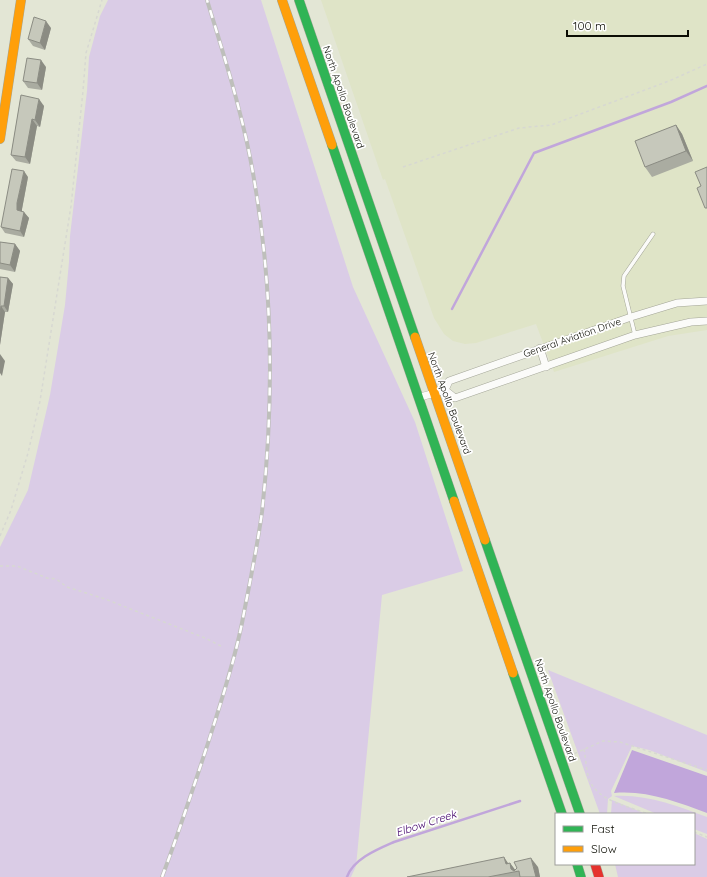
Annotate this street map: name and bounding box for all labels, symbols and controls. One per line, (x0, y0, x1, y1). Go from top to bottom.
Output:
scale bar (567, 12, 688, 38)
text: 100 m (573, 18, 606, 33)
street label: North Apollo Boulevard (320, 44, 367, 150)
street label: General Aviation Drive (522, 314, 623, 360)
street label: North Apollo Boulevard (425, 350, 474, 456)
street label: North Apollo Boulevard (532, 657, 579, 763)
water label: Elbow Creek (394, 806, 459, 839)
legend (555, 813, 695, 865)
text: Fast (591, 821, 615, 836)
text: Slow (591, 841, 617, 856)

